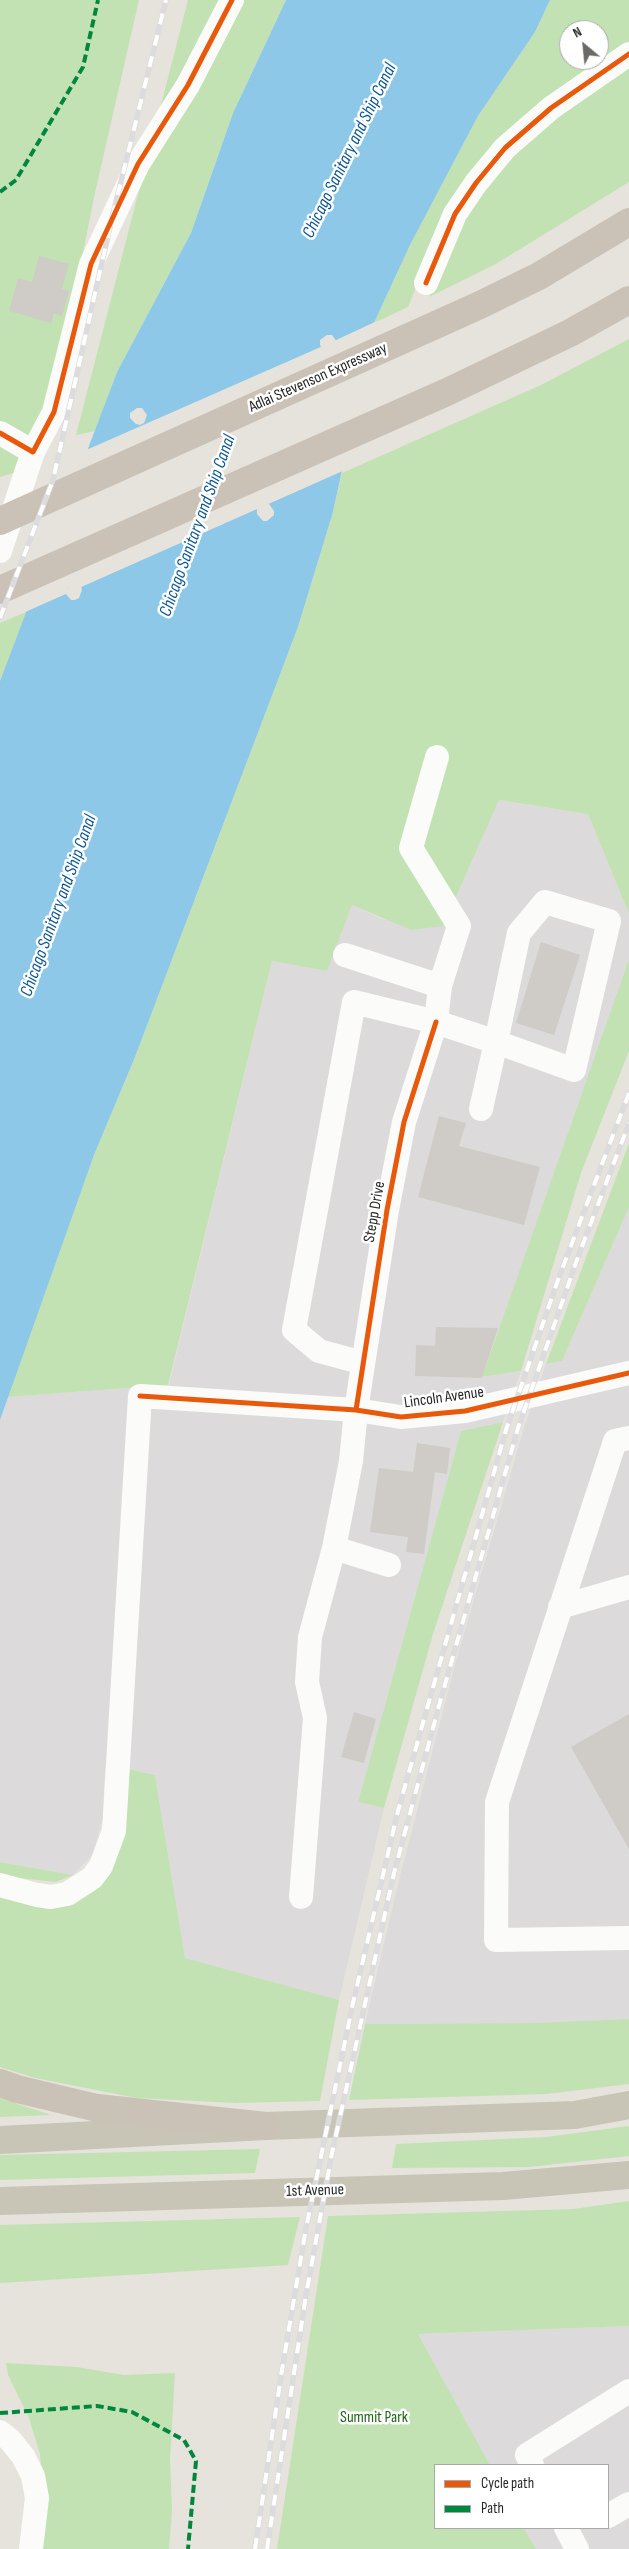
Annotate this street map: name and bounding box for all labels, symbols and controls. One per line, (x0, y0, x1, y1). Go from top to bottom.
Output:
north arrow (559, 20, 609, 70)
text: N (570, 23, 584, 41)
water label: Chicago Sanitary and Ship Canal (298, 60, 402, 242)
street label: Adlai Stevenson Expressway (246, 339, 390, 417)
water label: Chicago Sanitary and Ship Canal (155, 432, 241, 620)
water label: Chicago Sanitary and Ship Canal (16, 812, 102, 1000)
street label: Stepp Drive (360, 1180, 390, 1244)
street label: Lincoln Avenue (403, 1383, 485, 1413)
street label: 1st Avenue (286, 2180, 344, 2202)
park label: Summit Park (340, 2408, 408, 2428)
legend (434, 2464, 609, 2529)
text: Cycle path (481, 2474, 534, 2493)
text: Path (481, 2499, 504, 2518)

